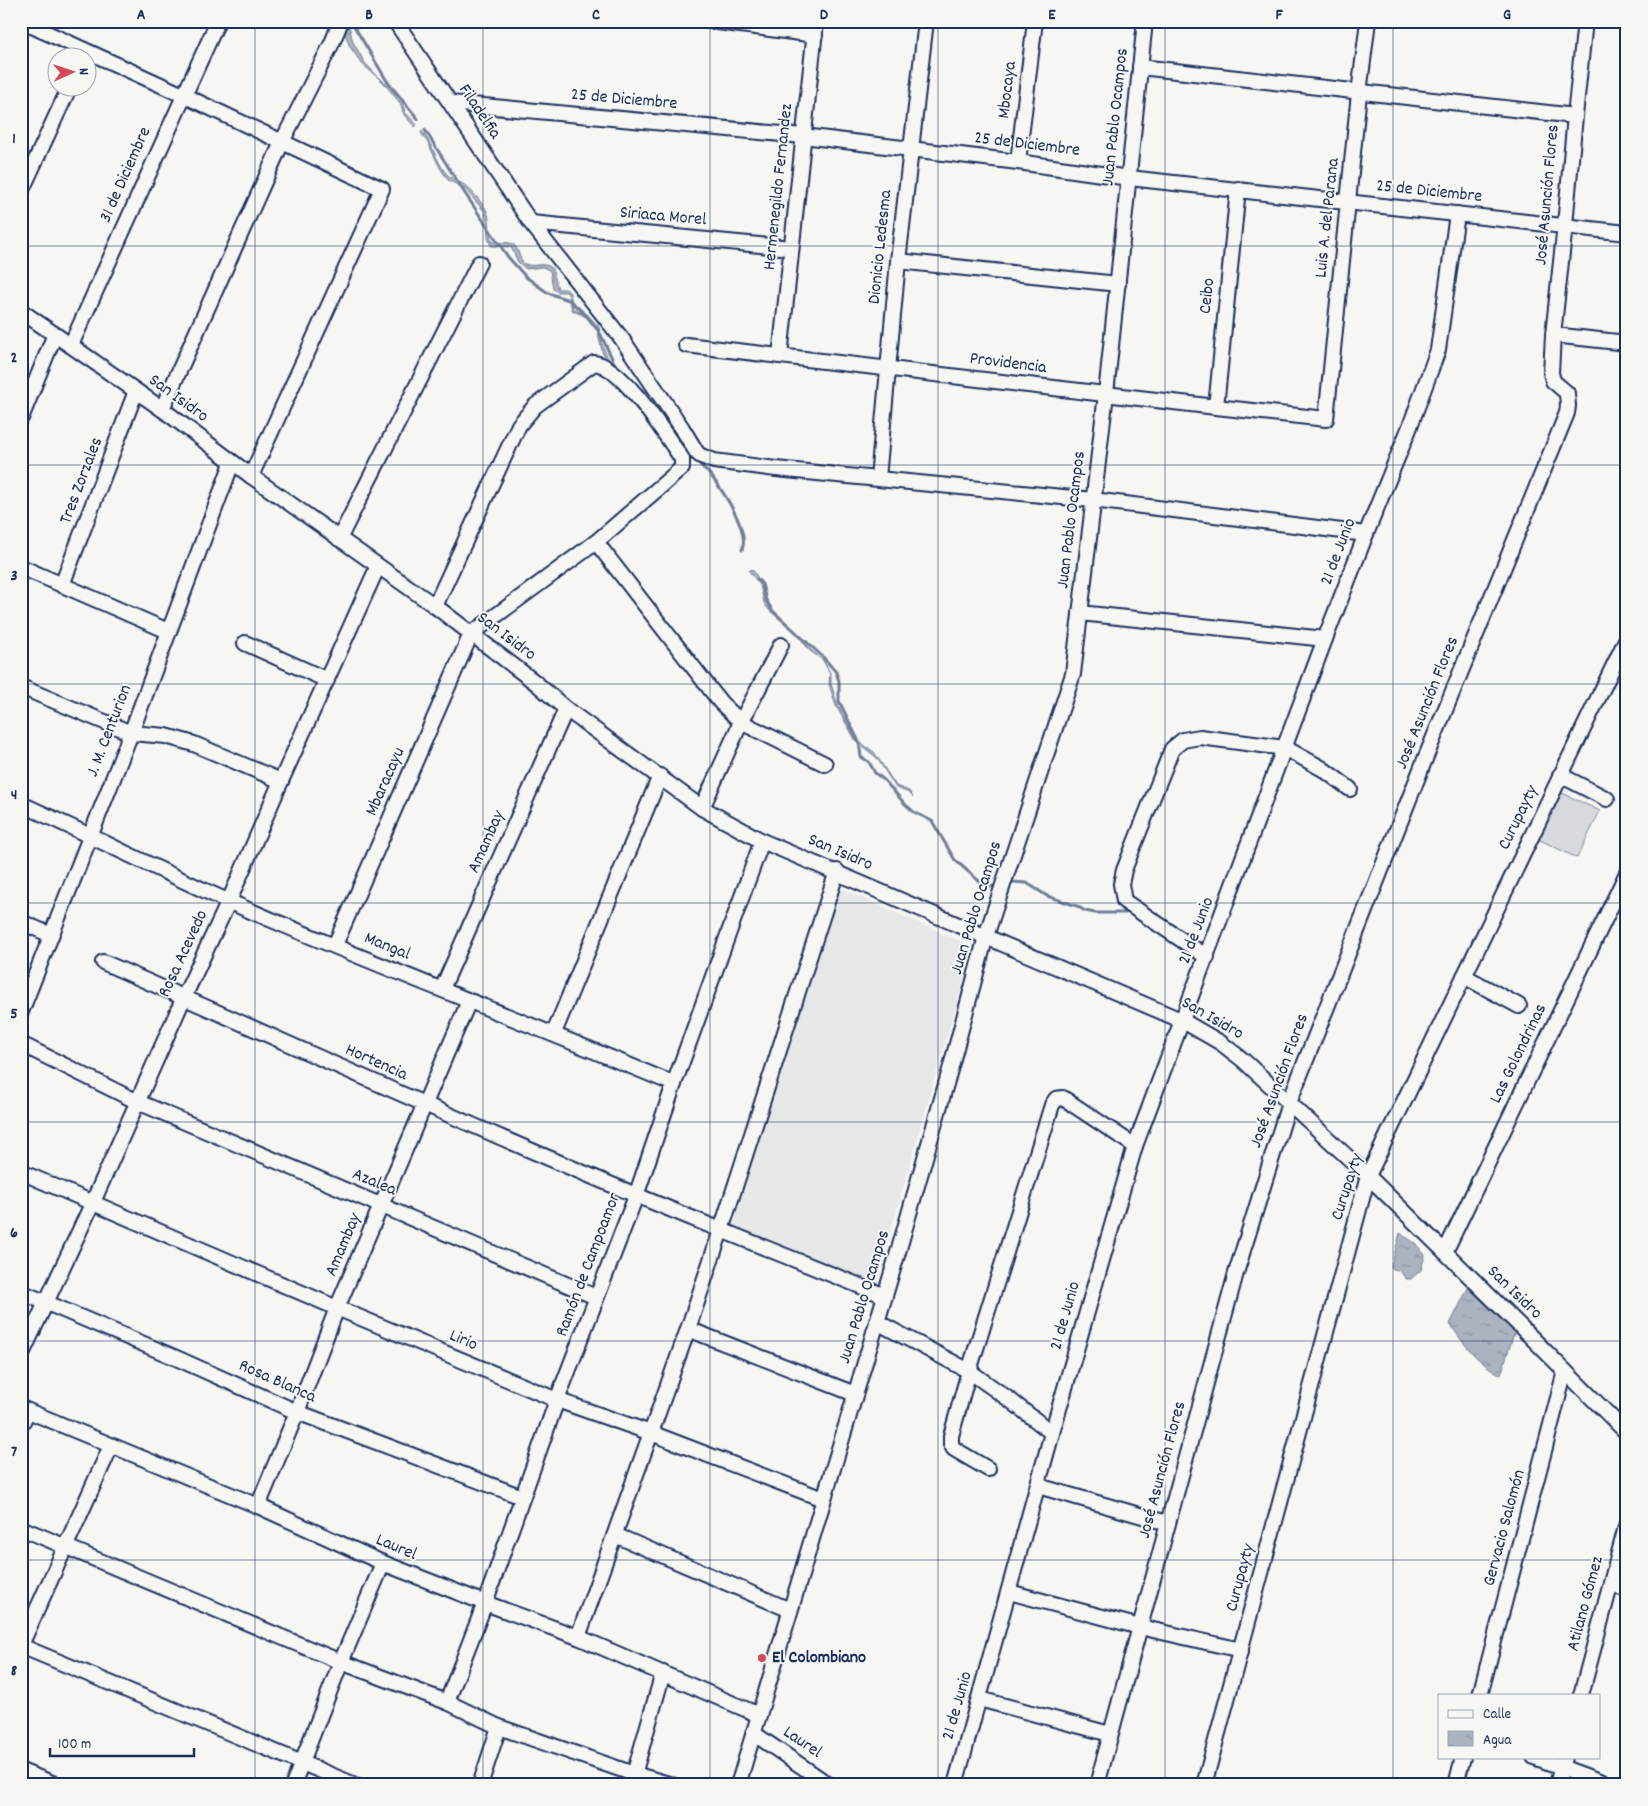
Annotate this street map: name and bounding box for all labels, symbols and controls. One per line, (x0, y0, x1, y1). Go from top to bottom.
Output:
text: A (137, 4, 146, 27)
text: B (365, 4, 373, 27)
text: C (592, 4, 600, 27)
text: D (820, 4, 829, 27)
text: E (1048, 4, 1056, 27)
text: F (1275, 4, 1283, 27)
text: G (1503, 4, 1511, 27)
street label: Juan Pablo Ocampos (1096, 47, 1136, 187)
north arrow (48, 48, 98, 98)
street label: Mbocaya (992, 59, 1024, 120)
text: N (73, 67, 93, 75)
street label: Filadelfia (451, 80, 507, 145)
street label: 25 de Diciembre (570, 83, 678, 117)
street label: Hermenegildo Fernandez (758, 102, 800, 271)
street label: 31 de Diciembre (94, 123, 158, 227)
street label: José Asunción Flores (1529, 124, 1567, 266)
street label: 25 de Diciembre (973, 126, 1081, 164)
text: 1 (12, 128, 16, 151)
street label: Luis A. del Parana (1309, 156, 1347, 279)
street label: 25 de Diciembre (1375, 174, 1483, 210)
street label: Dionicio Ledesma (863, 188, 899, 305)
street label: Siriaca Morel (619, 201, 708, 233)
street label: Ceibo (1194, 277, 1222, 315)
text: 2 (11, 347, 18, 370)
street label: Providencia (968, 347, 1048, 381)
street label: San Isidro (143, 369, 213, 429)
street label: Tres Zorzales (54, 434, 110, 528)
street label: Juan Pablo Ocampos (1051, 450, 1093, 590)
street label: 21 de Junio (1315, 515, 1363, 589)
text: 3 (10, 565, 18, 588)
street label: San Isidro (471, 606, 541, 668)
street label: José Asunción Flores (1390, 633, 1466, 773)
street label: J. M. Centurion (81, 681, 139, 781)
street label: Mbaracayu (360, 744, 412, 820)
street label: Curupayty (1493, 781, 1546, 855)
text: 4 (11, 784, 17, 807)
street label: Amambay (462, 806, 512, 877)
street label: San Isidro (804, 828, 876, 878)
street label: Juan Pablo Ocampos (945, 838, 1009, 978)
street label: 21 de Junio (1173, 894, 1221, 968)
street label: Rosa Acevedo (153, 906, 215, 1002)
street label: Mangal (360, 926, 415, 968)
street label: San Isidro (1176, 991, 1248, 1047)
street label: Las Golondrinas (1484, 1000, 1554, 1108)
text: 5 (10, 1003, 18, 1026)
street label: José Asunción Flores (1244, 1010, 1316, 1152)
street label: Hortencia (341, 1038, 412, 1088)
street label: Curupayty (1325, 1150, 1371, 1224)
street label: Azalea (348, 1163, 400, 1204)
street label: Ramón de Campoamor (550, 1189, 628, 1340)
street label: Amambay (319, 1209, 369, 1281)
text: 6 (10, 1222, 18, 1245)
street label: Juan Pablo Ocampos (833, 1227, 897, 1367)
street label: San Isidro (1481, 1260, 1547, 1326)
street label: 21 de Junio (1044, 1279, 1088, 1353)
street label: Lirio (445, 1324, 481, 1358)
street label: Rosa Blanca (234, 1354, 320, 1410)
street label: José Asunción Flores (1133, 1399, 1193, 1541)
text: 7 (11, 1441, 17, 1464)
street label: Gervacio Salomón (1477, 1467, 1533, 1589)
street label: Laurel (372, 1528, 421, 1568)
street label: Curupayty (1220, 1541, 1262, 1615)
street label: Atilano Gómez (1561, 1554, 1611, 1654)
place label: El Colombiano (772, 1646, 866, 1671)
marker: El Colombiano (756, 1652, 768, 1664)
text: 8 (11, 1660, 18, 1683)
street label: 21 de Junio (936, 1669, 980, 1743)
legend (1438, 1694, 1600, 1758)
text: Calle (1483, 1704, 1512, 1726)
street label: Laurel (777, 1721, 827, 1766)
scale bar (50, 1726, 194, 1758)
text: Agua (1483, 1730, 1512, 1752)
text: 100 m (58, 1734, 91, 1756)

